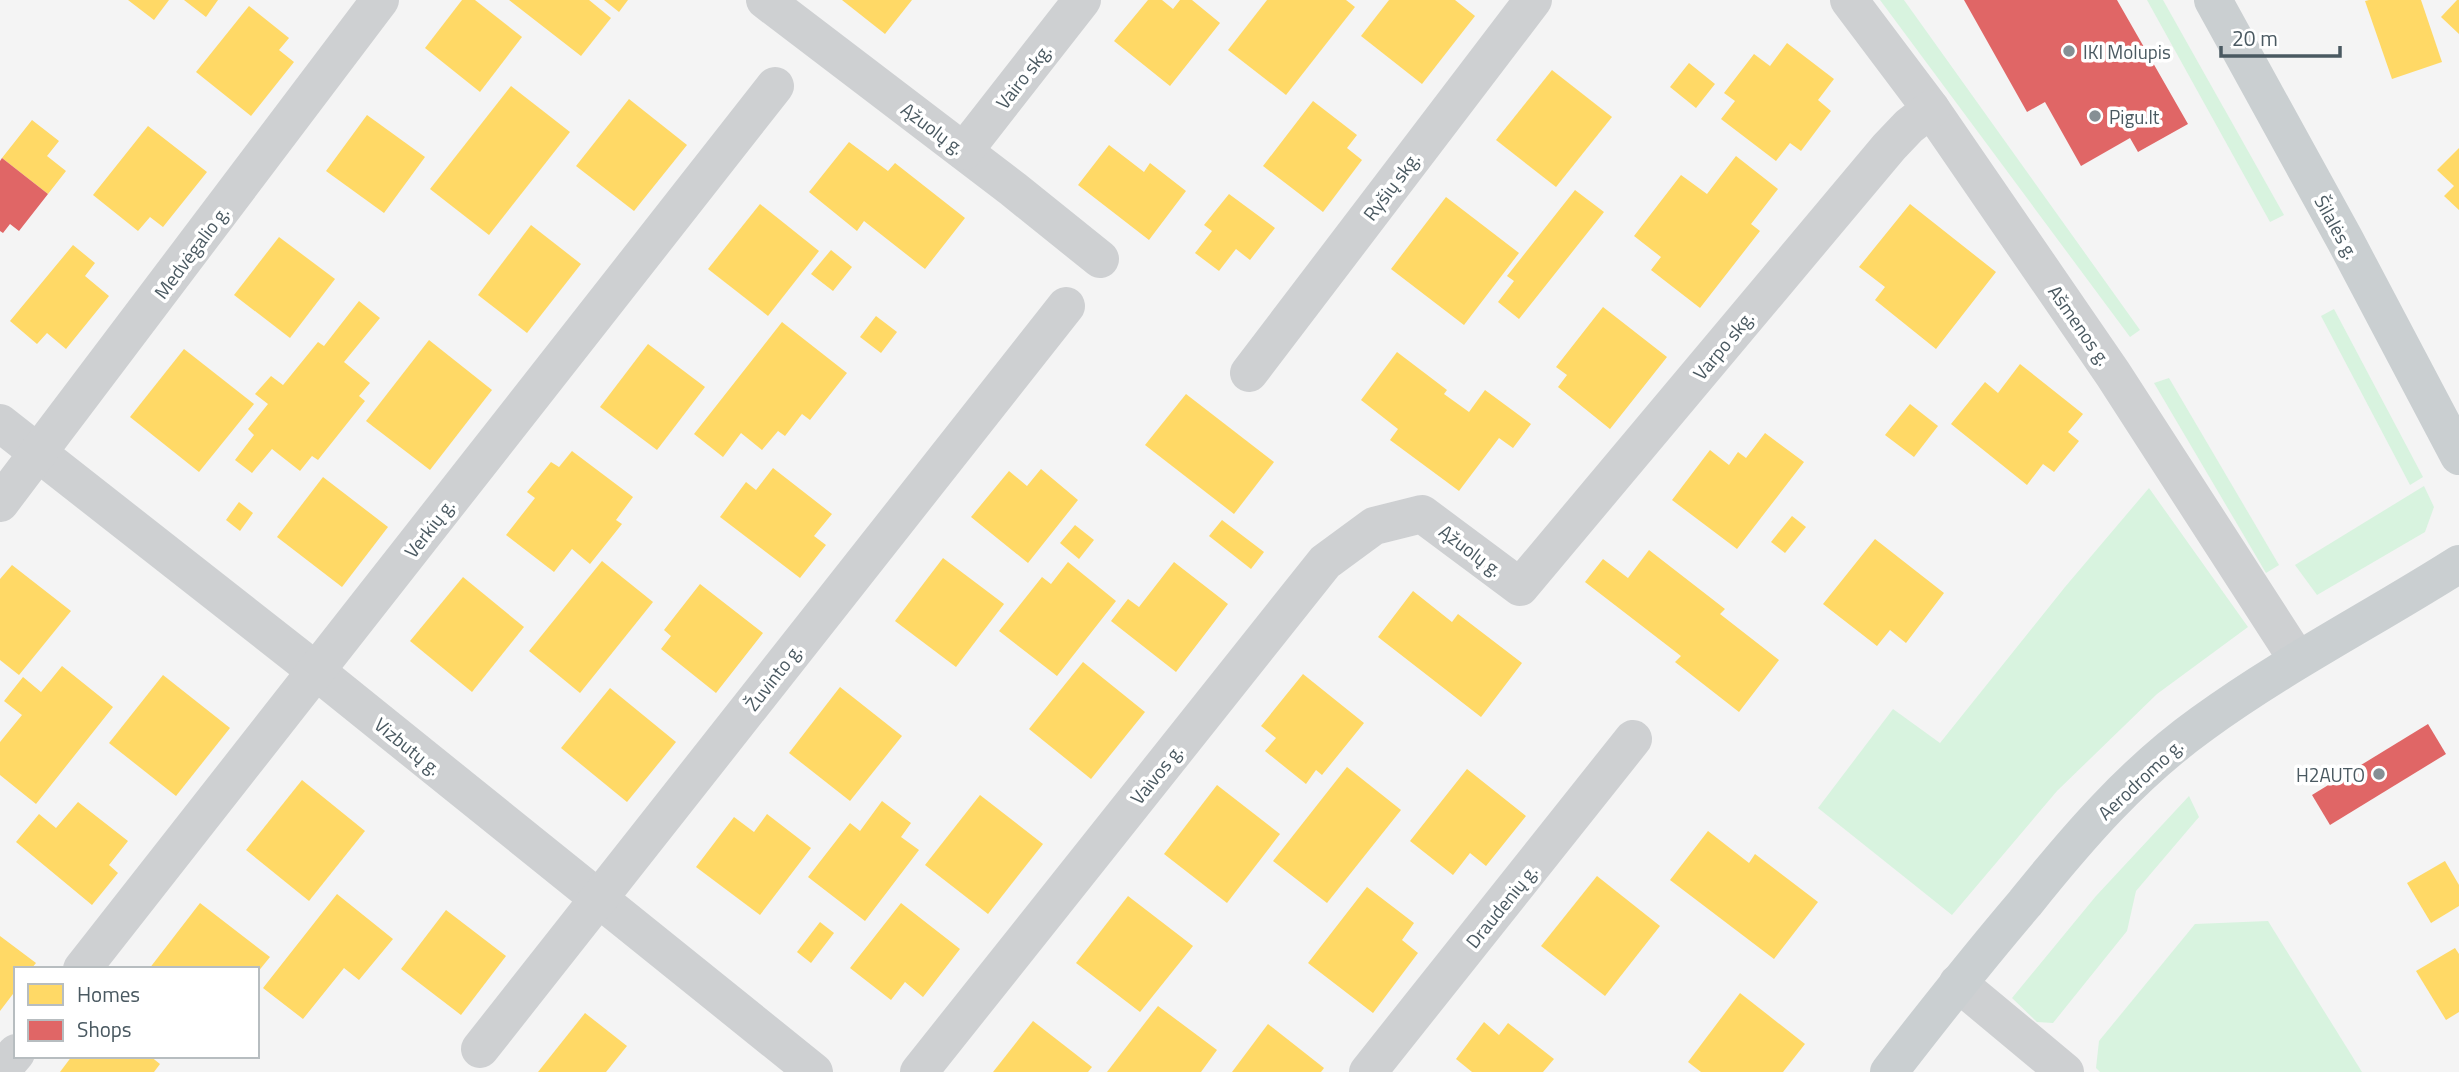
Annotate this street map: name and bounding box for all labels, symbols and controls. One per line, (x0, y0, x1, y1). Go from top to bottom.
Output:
scale bar (2221, 14, 2340, 58)
text: 20 m (2232, 22, 2278, 54)
street label: Vairo skg. (988, 37, 1058, 115)
place label: IKI Molupis (2083, 37, 2171, 66)
marker: IKI Molupis (2061, 43, 2077, 59)
street label: Ąžuolų g. (895, 95, 971, 161)
place label: Pigu.lt (2109, 102, 2160, 131)
marker: Pigu.lt (2087, 108, 2103, 124)
street label: Ryšių skg. (1355, 145, 1427, 227)
street label: Šilalės g. (2308, 190, 2366, 264)
street label: Medvėgalio g. (146, 199, 236, 305)
street label: Ašmenos g. (2042, 279, 2118, 371)
street label: Varpo skg. (1685, 304, 1761, 386)
street label: Verkių g. (397, 492, 461, 564)
street label: Ąžuolų g. (1433, 517, 1509, 583)
street label: Žuvinto g. (737, 637, 809, 717)
street label: Vizbutų g. (368, 710, 448, 782)
street label: Aerodromo g. (2091, 732, 2189, 826)
street label: Vaivos g. (1123, 738, 1189, 810)
place label: H2AUTO (2296, 760, 2365, 789)
marker: H2AUTO (2371, 766, 2387, 782)
street label: Draudenių g. (1458, 858, 1544, 954)
legend (14, 967, 259, 1058)
text: Homes (77, 978, 140, 1010)
text: Shops (77, 1013, 132, 1045)

